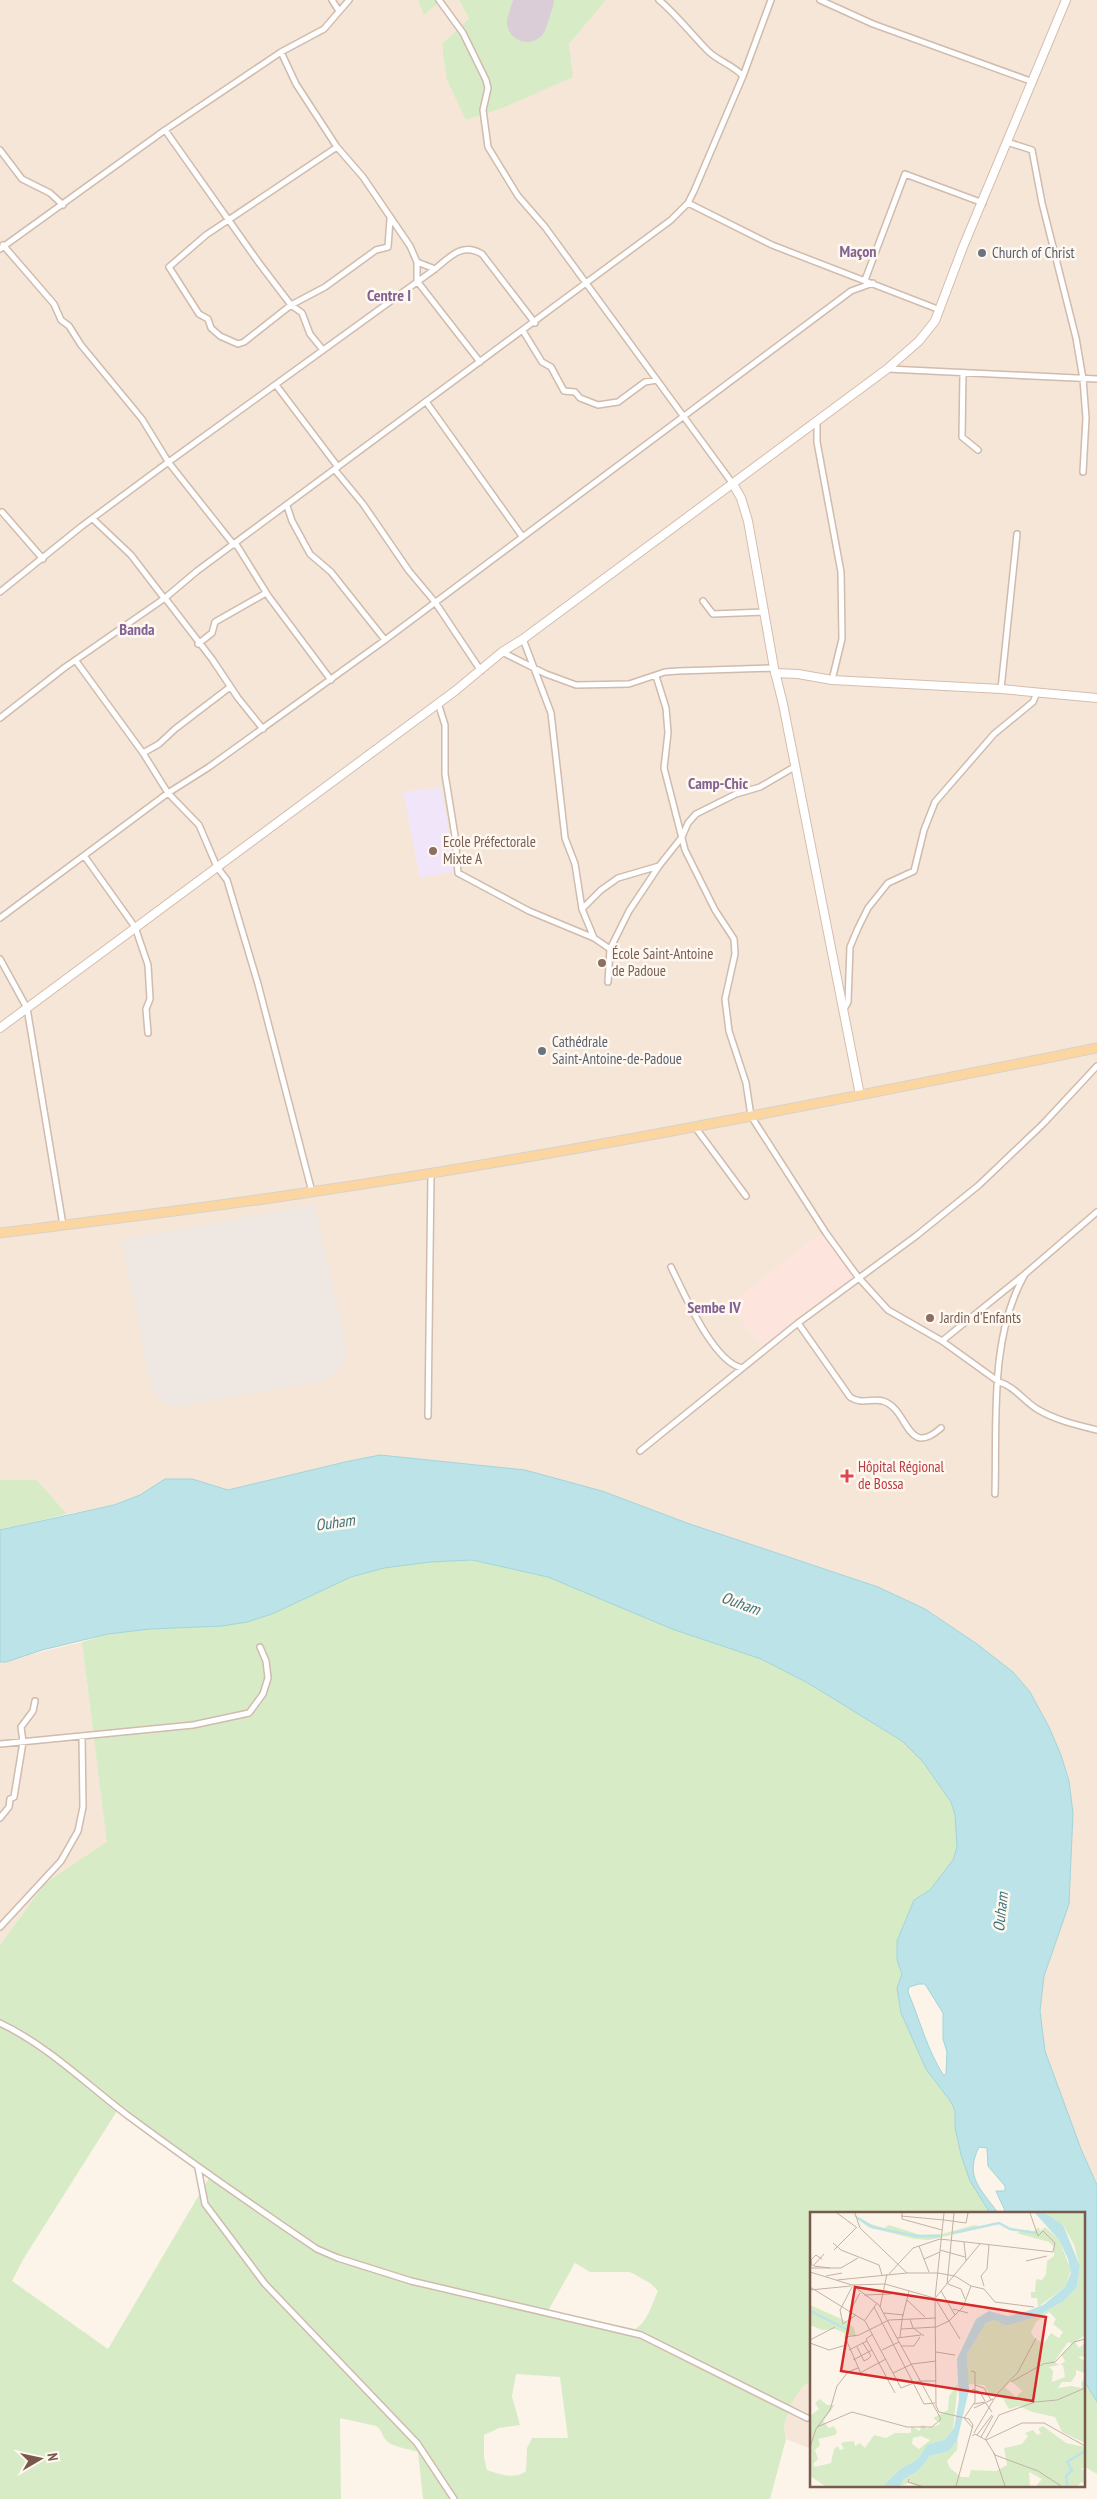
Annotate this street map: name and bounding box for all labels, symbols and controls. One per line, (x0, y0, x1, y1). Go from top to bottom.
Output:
district label: Maçon (840, 241, 876, 261)
place label: Church of Christ (992, 243, 1075, 262)
marker: Church of Christ (976, 247, 988, 259)
district label: Centre I (367, 285, 411, 305)
district label: Banda (119, 619, 155, 639)
district label: Camp-Chic (688, 773, 748, 793)
place label: Ecole Préfectorale Mixte A (443, 832, 536, 868)
marker: Ecole Préfectorale Mixte A (427, 845, 439, 857)
place label: École Saint-Antoine de Padoue (612, 944, 713, 980)
marker: École Saint-Antoine de Padoue (596, 957, 608, 969)
place label: Cathédrale Saint-Antoine-de-Padoue (552, 1032, 682, 1068)
marker: Cathédrale Saint-Antoine-de-Padoue (536, 1045, 548, 1057)
district label: Sembe IV (687, 1297, 742, 1317)
place label: Jardin d'Enfants (939, 1308, 1021, 1327)
marker: Jardin d'Enfants (924, 1312, 936, 1324)
place label: Hôpital Régional de Bossa (858, 1457, 945, 1493)
marker: Hôpital Régional de Bossa (840, 1469, 854, 1483)
water label: Ouham (314, 1509, 358, 1535)
water label: Ouham (719, 1587, 765, 1620)
water label: Ouham (988, 1890, 1012, 1933)
inset map (810, 2212, 1084, 2486)
north arrow (15, 2434, 65, 2484)
text: N (43, 2452, 62, 2462)

